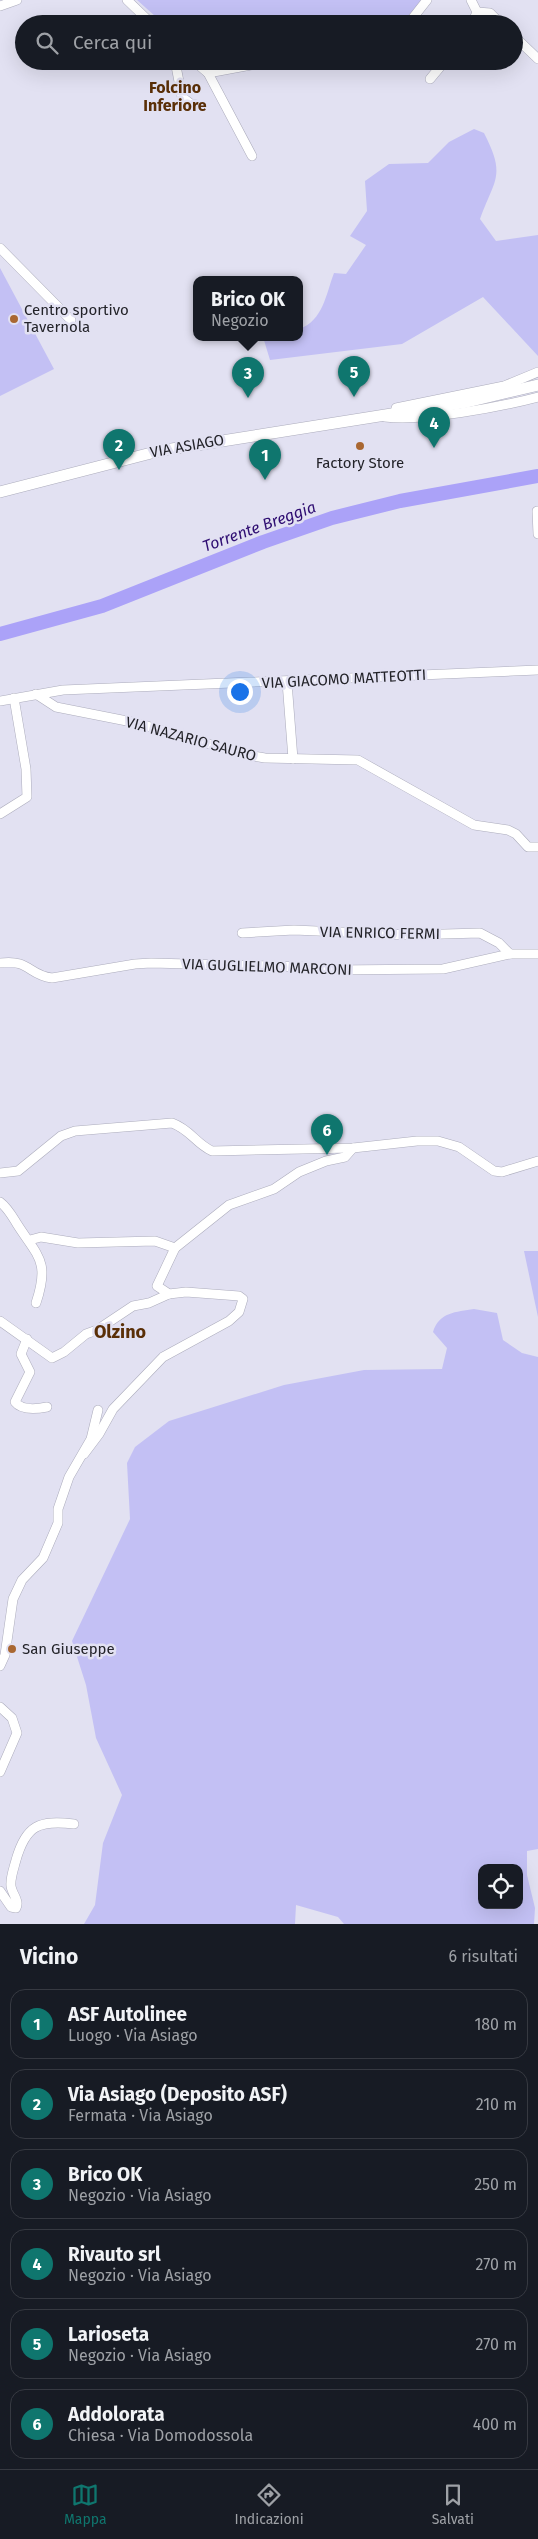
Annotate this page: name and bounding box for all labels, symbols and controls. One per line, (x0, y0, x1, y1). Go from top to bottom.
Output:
search box (15, 15, 523, 70)
icon: search (33, 29, 61, 57)
text: Cerca qui (73, 31, 152, 54)
district label: Folcino Inferiore (143, 78, 207, 115)
popup (193, 276, 303, 341)
text: Brico OK (211, 288, 285, 311)
place label: Centro sportivo Tavernola (24, 301, 129, 336)
text: Negozio (211, 311, 269, 330)
marker: Centro sportivo Tavernola (8, 313, 20, 325)
pin: 5 (338, 356, 370, 397)
pin: 3 (232, 357, 264, 398)
pin: 4 (418, 407, 450, 448)
pin: 2 (103, 429, 135, 470)
street label: VIA ASIAGO (149, 431, 225, 461)
pin: 1 (249, 439, 281, 480)
marker: Factory Store (354, 440, 366, 452)
place label: Factory Store (316, 454, 404, 472)
water label: Torrente Breggia (200, 497, 318, 556)
street label: VIA GIACOMO MATTEOTTI (261, 666, 427, 692)
your location (227, 679, 253, 705)
street label: VIA NAZARIO SAURO (124, 713, 258, 765)
street label: VIA ENRICO FERMI (320, 923, 440, 943)
street label: VIA GUGLIELMO MARCONI (182, 955, 352, 979)
pin: 6 (311, 1114, 343, 1155)
district label: Olzino (94, 1321, 146, 1343)
place label: San Giuseppe (22, 1640, 115, 1658)
marker: San Giuseppe (6, 1643, 18, 1655)
map controls (478, 1864, 523, 1909)
button: locate (478, 1864, 523, 1909)
text: Vicino (20, 1944, 78, 1970)
text: 6 risultati (448, 1947, 518, 1966)
text: ASF Autolinee (68, 2003, 187, 2026)
text: 1 (33, 2015, 41, 2034)
text: 180 m (474, 2015, 517, 2034)
text: Luogo · Via Asiago (68, 2026, 198, 2045)
text: Via Asiago (Deposito ASF) (68, 2083, 287, 2106)
text: 2 (33, 2095, 41, 2114)
text: 210 m (476, 2095, 517, 2114)
text: Fermata · Via Asiago (68, 2106, 213, 2125)
text: Brico OK (68, 2163, 142, 2186)
text: 3 (33, 2175, 41, 2194)
text: 250 m (474, 2175, 517, 2194)
text: Negozio · Via Asiago (68, 2186, 212, 2205)
text: Rivauto srl (68, 2243, 161, 2266)
text: 4 (32, 2255, 42, 2274)
text: 270 m (475, 2255, 517, 2274)
text: Negozio · Via Asiago (68, 2266, 212, 2285)
text: Larioseta (68, 2323, 149, 2346)
text: 5 (33, 2335, 41, 2354)
text: 270 m (475, 2335, 517, 2354)
text: Negozio · Via Asiago (68, 2346, 212, 2365)
text: Addolorata (68, 2403, 165, 2426)
text: 6 (32, 2415, 42, 2434)
text: 400 m (473, 2415, 517, 2434)
text: Chiesa · Via Domodossola (68, 2426, 253, 2445)
tab: Mappa (64, 2481, 107, 2528)
tab: Indicazioni (235, 2481, 304, 2528)
tab: Salvati (432, 2481, 474, 2528)

